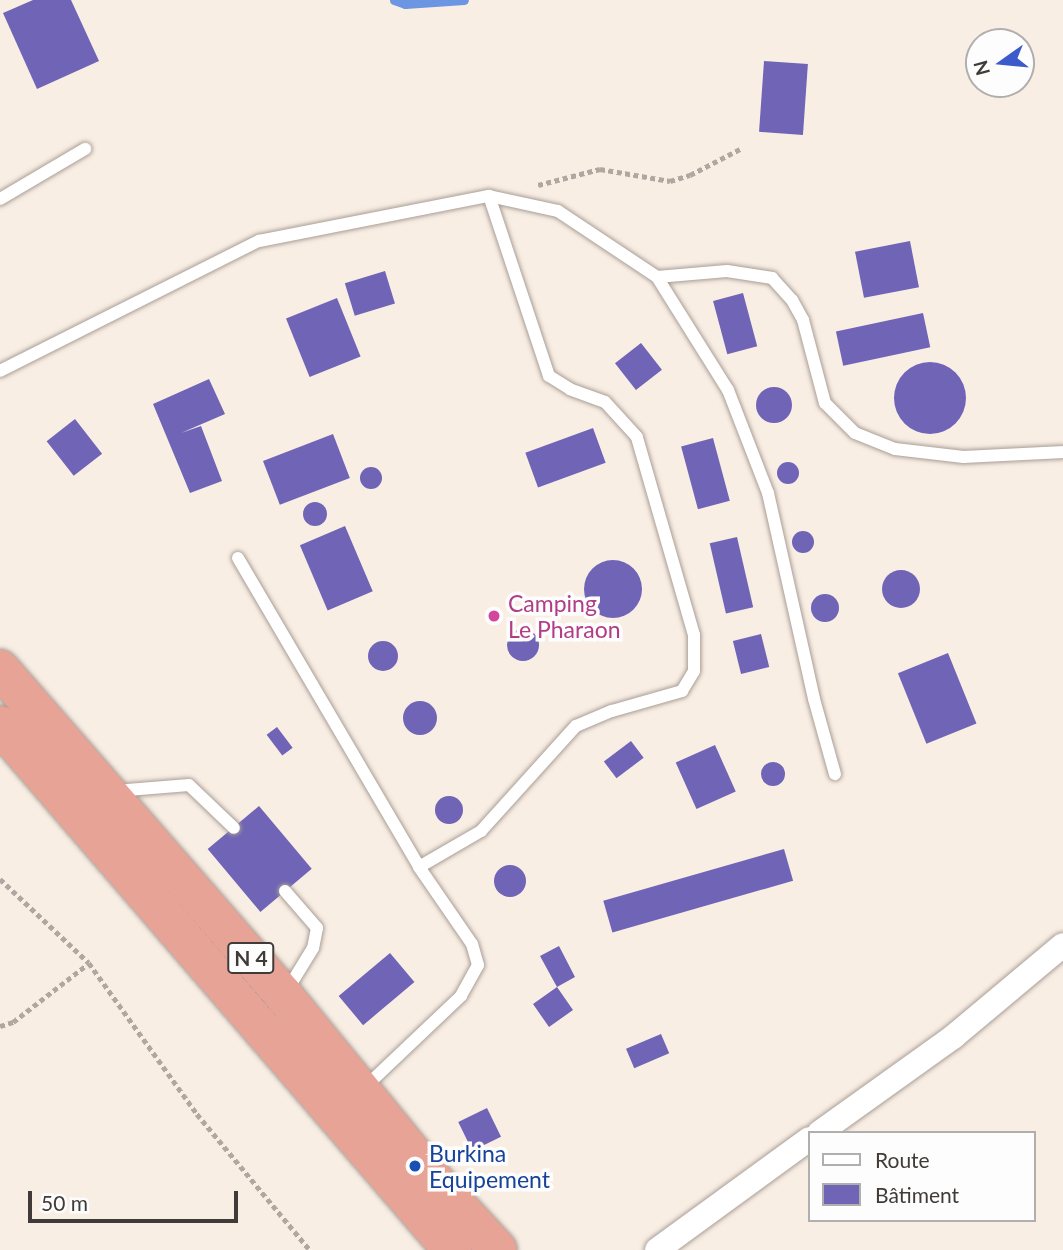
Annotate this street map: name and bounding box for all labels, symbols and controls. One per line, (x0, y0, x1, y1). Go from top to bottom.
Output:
north arrow (965, 28, 1035, 98)
text: N (968, 58, 994, 78)
place label: Camping Le Pharaon (508, 589, 621, 643)
marker: Camping Le Pharaon (486, 608, 502, 624)
road number: N 4 (226, 940, 276, 976)
legend (808, 1131, 1035, 1222)
place label: Burkina Equipement (429, 1139, 550, 1193)
text: Route (875, 1147, 930, 1172)
marker: Burkina Equipement (407, 1158, 423, 1174)
scale bar (32, 1176, 242, 1220)
text: Bâtiment (875, 1182, 959, 1207)
text: 50 m (41, 1190, 88, 1215)

